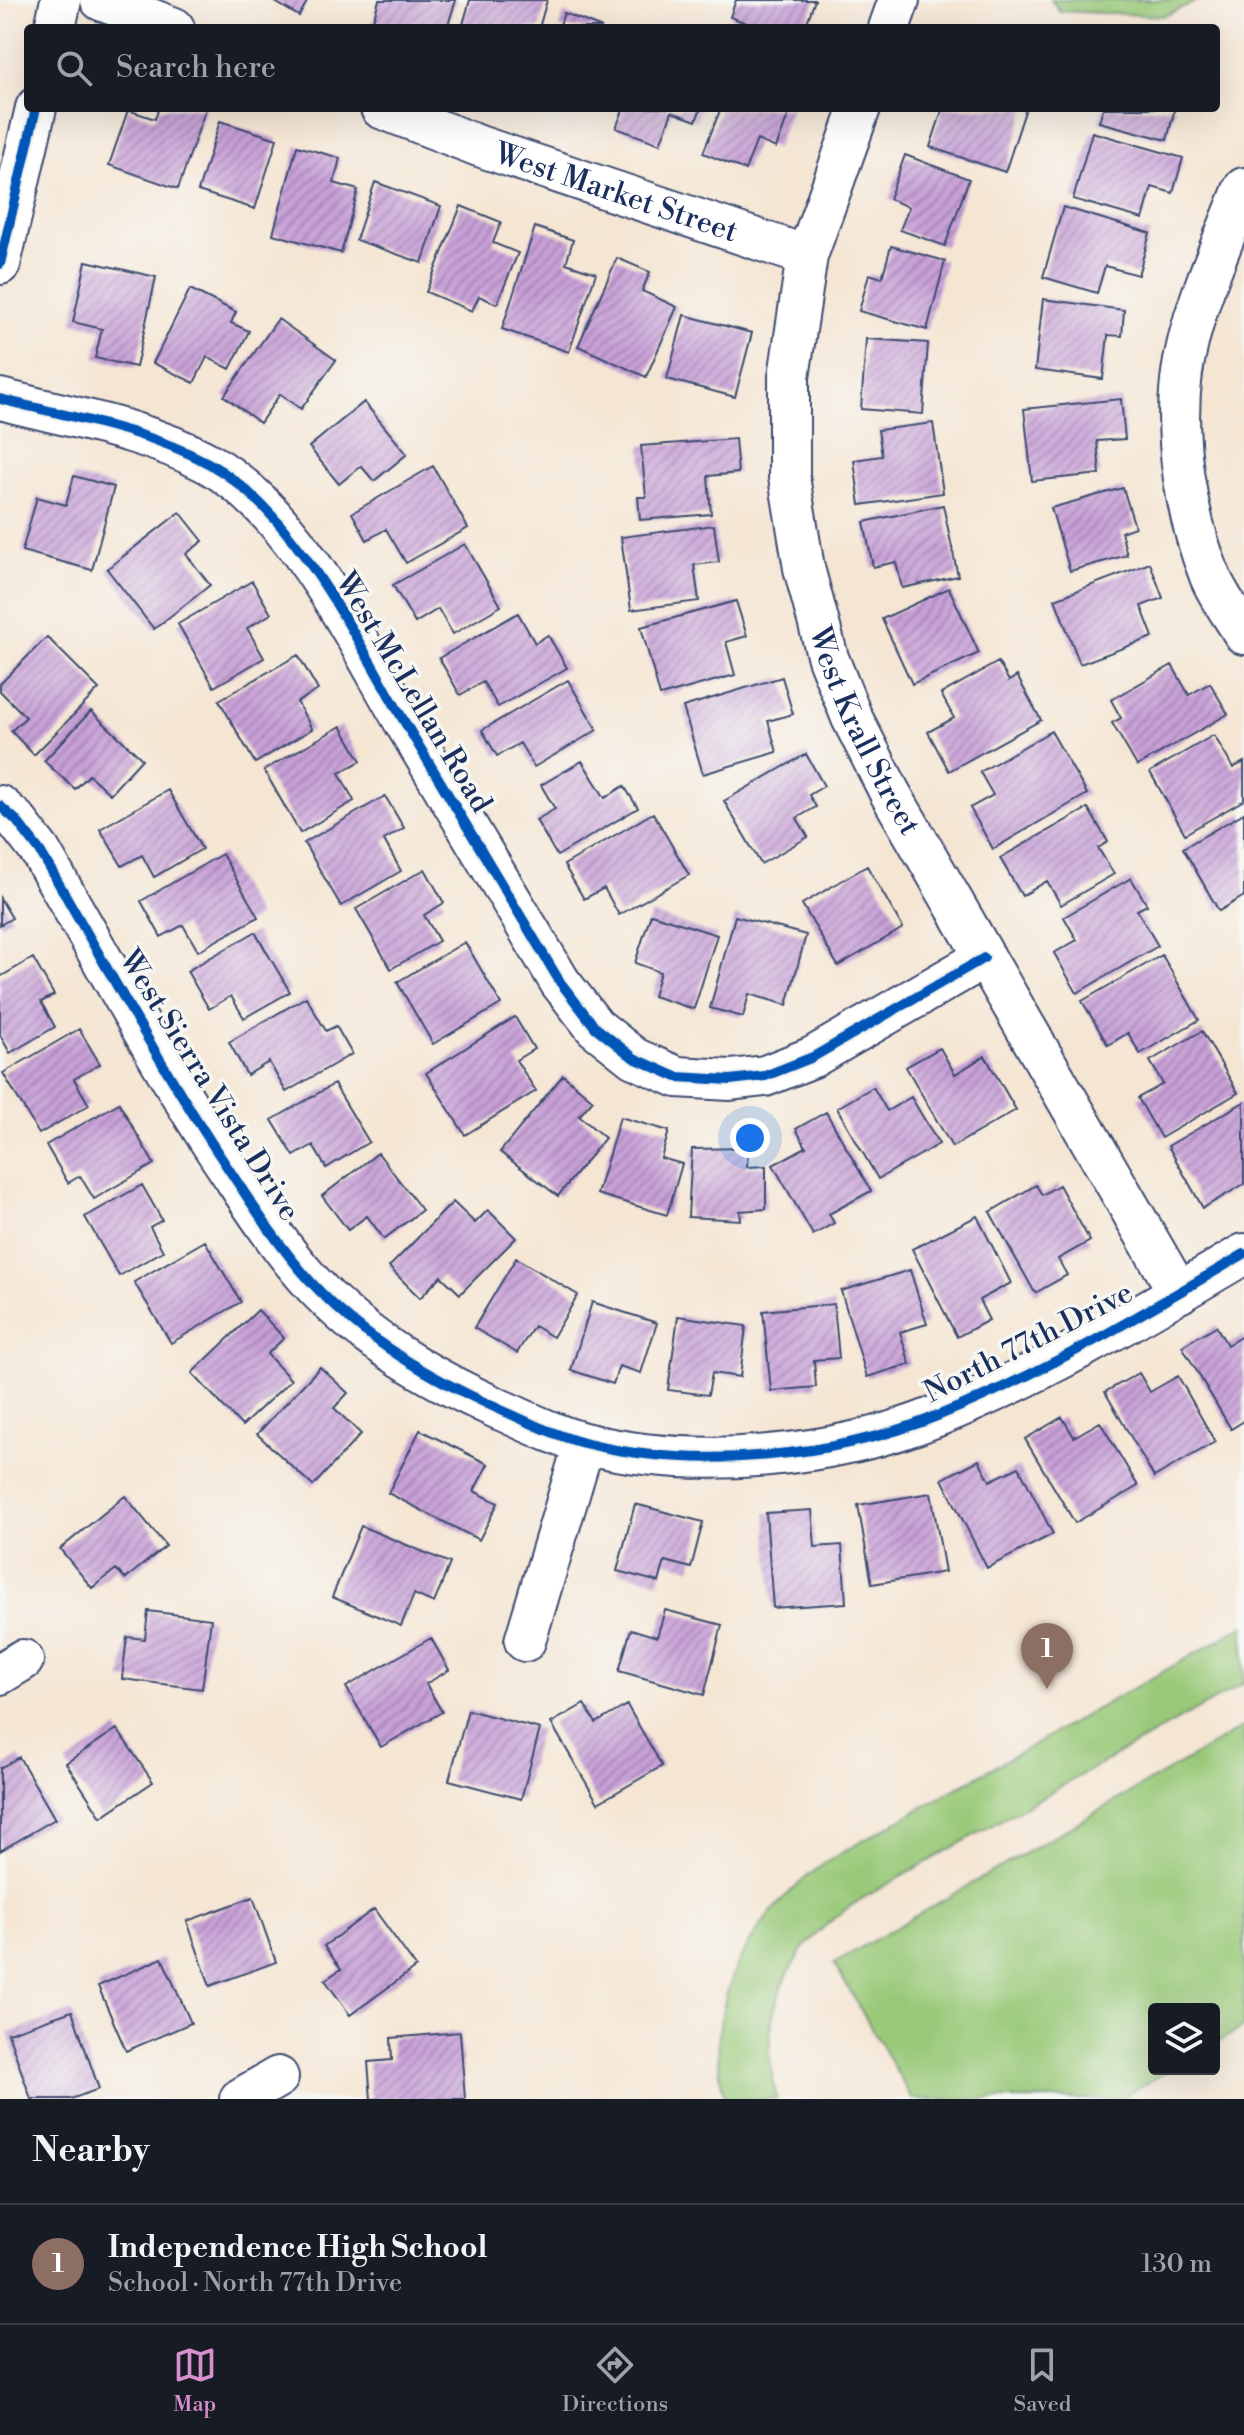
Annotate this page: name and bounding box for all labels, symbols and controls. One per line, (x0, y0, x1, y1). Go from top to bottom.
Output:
search box (24, 24, 1220, 112)
icon: search (52, 46, 96, 90)
text: Search here (116, 49, 276, 87)
street label: West Market Street (489, 134, 743, 252)
street label: West McLellan Road (326, 564, 500, 820)
street label: West Krall Street (800, 622, 929, 843)
street label: West Sierra Vista Drive (110, 942, 308, 1228)
your location (730, 1118, 770, 1158)
street label: North 77th Drive (918, 1274, 1139, 1412)
pin: 1 (1021, 1623, 1073, 1689)
map controls (1148, 2003, 1220, 2075)
button: layers (1148, 2003, 1220, 2075)
text: Nearby (32, 2130, 150, 2172)
text: Independence High School (108, 2229, 487, 2267)
text: 1 (52, 2248, 64, 2280)
text: 130 m (1141, 2248, 1212, 2280)
text: School · North 77th Drive (108, 2267, 402, 2299)
tab: Map (173, 2343, 217, 2418)
tab: Directions (562, 2343, 668, 2418)
tab: Saved (1014, 2343, 1071, 2418)

